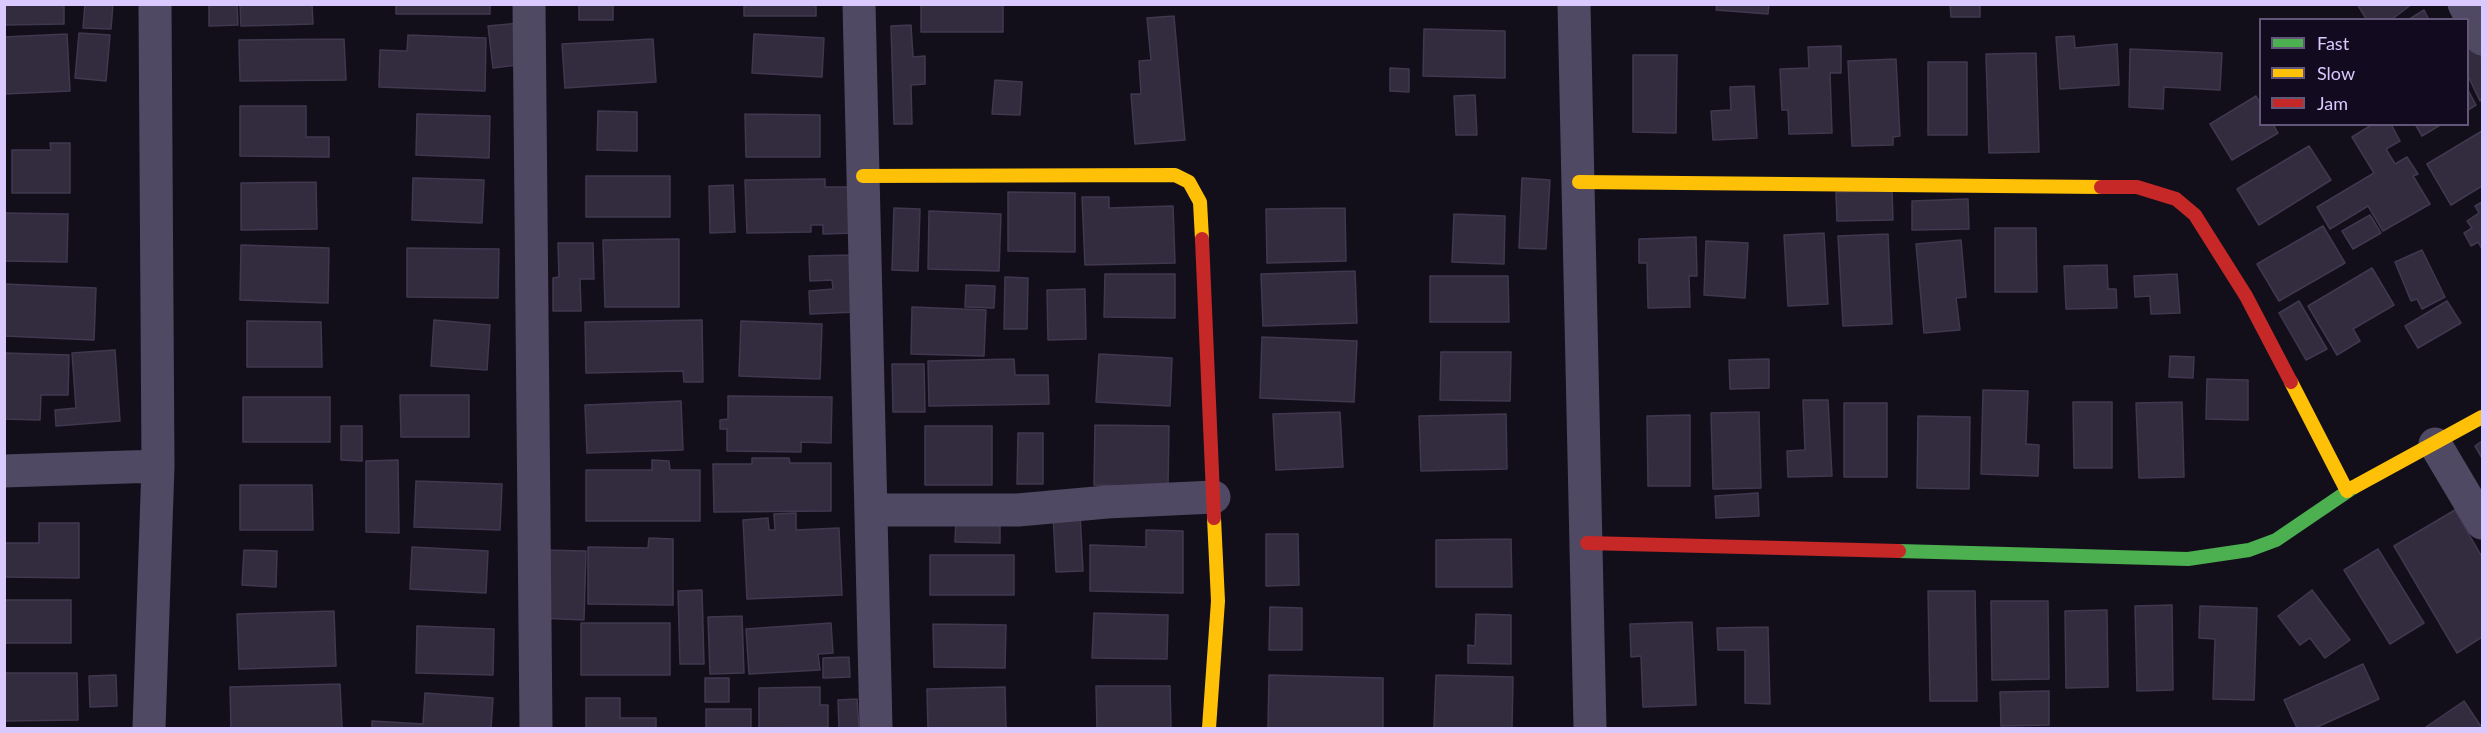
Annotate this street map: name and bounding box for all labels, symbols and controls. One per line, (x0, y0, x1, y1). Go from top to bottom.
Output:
legend (2259, 18, 2469, 126)
text: Fast (2317, 32, 2349, 54)
text: Slow (2317, 62, 2355, 84)
text: Jam (2317, 92, 2348, 114)

